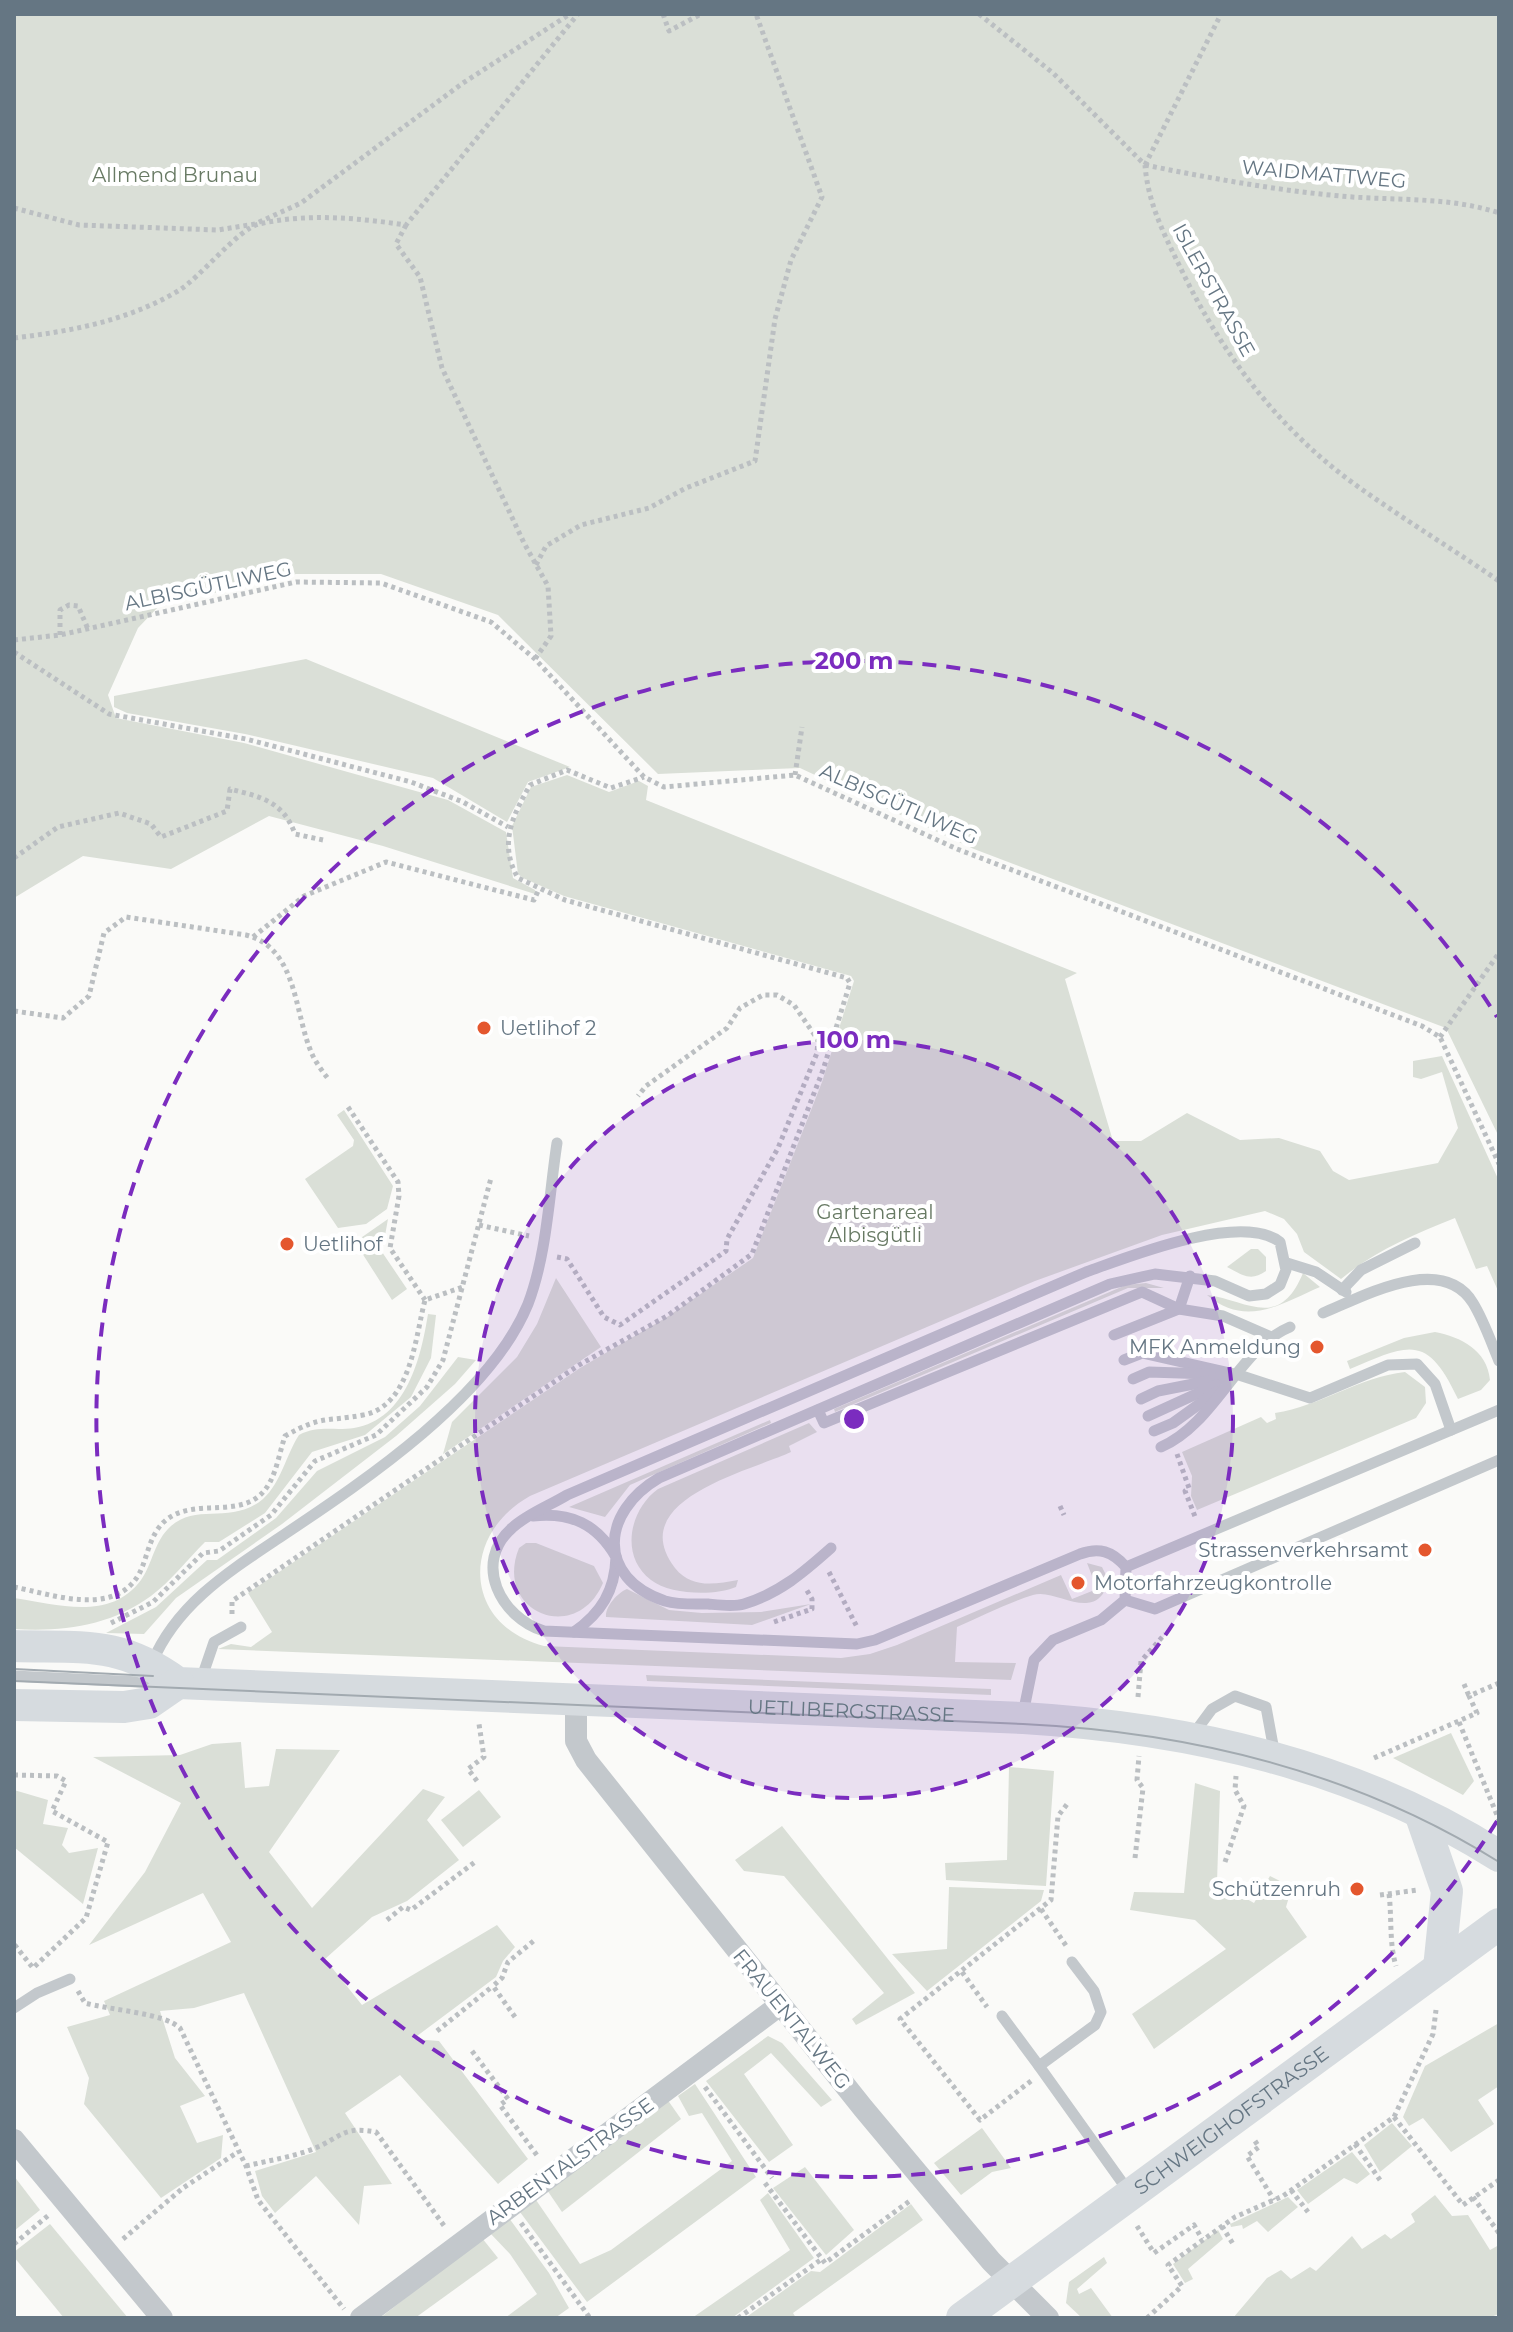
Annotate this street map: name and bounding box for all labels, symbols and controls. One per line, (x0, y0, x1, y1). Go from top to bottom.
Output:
street label: WAIDMATTWEG (1241, 155, 1407, 193)
park label: Allmend Brunau (92, 163, 258, 187)
street label: ISLERSTRASSE (1168, 219, 1260, 361)
street label: ALBISGÜTLIWEG (122, 557, 294, 615)
text: 200 m (815, 646, 893, 675)
street label: ALBISGÜTLIWEG (816, 758, 982, 850)
place label: Uetlihof 2 (500, 1016, 596, 1040)
marker: Uetlihof 2 (475, 1019, 493, 1037)
text: 100 m (817, 1025, 891, 1054)
park label: Gartenareal Albisgütli (816, 1200, 934, 1247)
place label: Uetlihof (303, 1232, 384, 1256)
marker: Uetlihof (278, 1235, 296, 1253)
place label: MFK Anmeldung (1129, 1335, 1301, 1359)
marker: MFK Anmeldung (1308, 1338, 1326, 1356)
centre of rings (840, 1405, 868, 1433)
place label: Strassenverkehrsamt (1198, 1538, 1409, 1562)
marker: Strassenverkehrsamt (1416, 1541, 1434, 1559)
place label: Motorfahrzeugkontrolle (1094, 1571, 1332, 1595)
marker: Motorfahrzeugkontrolle (1069, 1574, 1087, 1592)
street label: UETLIBERGSTRASSE (747, 1695, 955, 1727)
place label: Schützenruh (1212, 1877, 1341, 1901)
marker: Schützenruh (1348, 1880, 1366, 1898)
street label: FRAUENTALWEG (728, 1944, 856, 2094)
street label: SCHWEIGHOFSTRASSE (1129, 2041, 1333, 2200)
street label: ARBENTALSTRASSE (482, 2092, 658, 2230)

